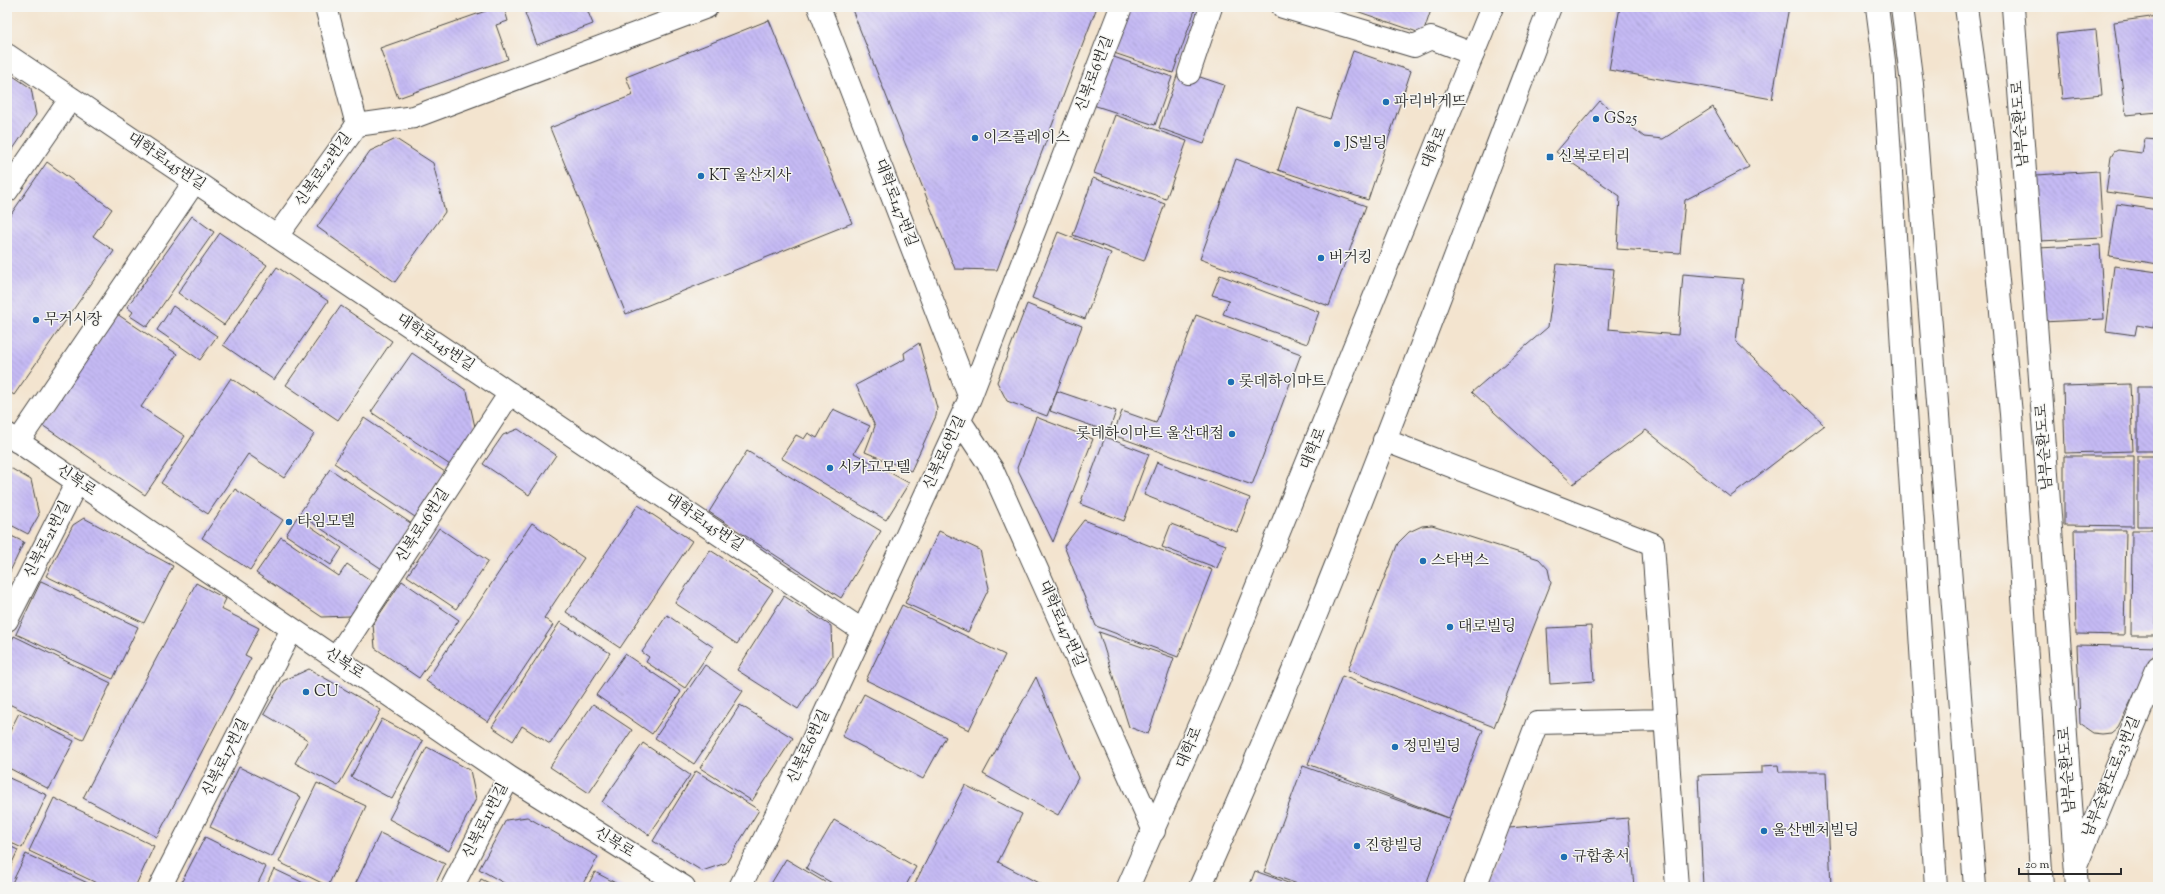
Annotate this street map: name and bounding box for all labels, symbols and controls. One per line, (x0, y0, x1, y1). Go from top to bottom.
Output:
street label: 신복로6번길 (1071, 33, 1119, 115)
street label: 남부순환도로 (2007, 79, 2035, 168)
place label: 파리바게뜨 (1394, 92, 1466, 113)
marker: 파리바게뜨 (1381, 97, 1391, 107)
place label: GS25 (1604, 109, 1637, 130)
marker: GS25 (1591, 114, 1601, 124)
street label: 대학로 (1417, 123, 1453, 172)
street label: 대학로145번길 (123, 128, 209, 196)
place label: 이즈플레이스 (983, 128, 1070, 149)
street label: 신복로22번길 (291, 129, 357, 211)
marker: 이즈플레이스 (970, 133, 980, 143)
place label: JS빌딩 (1344, 134, 1387, 155)
marker: JS빌딩 (1332, 139, 1342, 149)
place label: 신복로터리 (1558, 147, 1630, 168)
marker: 신복로터리 (1545, 152, 1555, 162)
street label: 대학로147번길 (869, 156, 921, 250)
place label: KT 울산지사 (709, 166, 792, 187)
marker: KT 울산지사 (696, 171, 706, 181)
place label: 버거킹 (1329, 248, 1372, 269)
marker: 버거킹 (1316, 253, 1326, 263)
street label: 대학로145번길 (392, 309, 478, 377)
place label: 무거시장 (44, 310, 102, 331)
marker: 무거시장 (31, 315, 41, 325)
place label: 롯데하이마트 (1239, 372, 1326, 393)
marker: 롯데하이마트 (1226, 377, 1236, 387)
street label: 남부순환도로 (2031, 402, 2059, 491)
street label: 신복로6번길 (919, 412, 971, 494)
place label: 롯데하이마트 울산대점 (1076, 424, 1224, 445)
street label: 대학로 (1296, 424, 1332, 473)
marker: 롯데하이마트 울산대점 (1227, 429, 1237, 439)
place label: 시카고모텔 (838, 458, 910, 479)
street label: 신복로 (52, 460, 100, 502)
marker: 시카고모텔 (825, 463, 835, 473)
street label: 신복로16번길 (391, 485, 455, 567)
street label: 대학로145번길 (661, 489, 747, 557)
street label: 신복로21번길 (19, 498, 77, 582)
place label: 타임모텔 (297, 512, 355, 533)
marker: 타임모텔 (284, 517, 294, 527)
place label: 스타벅스 (1431, 551, 1489, 572)
marker: 스타벅스 (1418, 556, 1428, 566)
street label: 대학로147번길 (1033, 577, 1089, 671)
place label: 대로빌딩 (1458, 617, 1516, 638)
marker: 대로빌딩 (1445, 622, 1455, 632)
street label: 신복로 (320, 643, 368, 685)
place label: CU (314, 682, 338, 703)
marker: CU (301, 687, 311, 697)
street label: 신복로6번길 (783, 706, 835, 788)
street label: 남부순환도로23번길 (2078, 713, 2146, 841)
street label: 신복로17번길 (197, 715, 255, 801)
street label: 대학로 (1172, 723, 1208, 772)
street label: 남부순환도로 (2054, 725, 2082, 814)
place label: 정민빌딩 (1403, 737, 1461, 758)
marker: 정민빌딩 (1390, 742, 1400, 752)
street label: 신복로11번길 (458, 779, 514, 863)
place label: 울산벤처빌딩 (1772, 821, 1859, 842)
street label: 신복로 (590, 823, 638, 864)
marker: 울산벤처빌딩 (1759, 826, 1769, 836)
place label: 진향빌딩 (1365, 836, 1423, 857)
marker: 진향빌딩 (1352, 841, 1362, 851)
place label: 규합총서 (1572, 847, 1630, 868)
scale bar (2019, 850, 2121, 876)
marker: 규합총서 (1559, 852, 1569, 862)
text: 20 m (2025, 856, 2050, 874)

